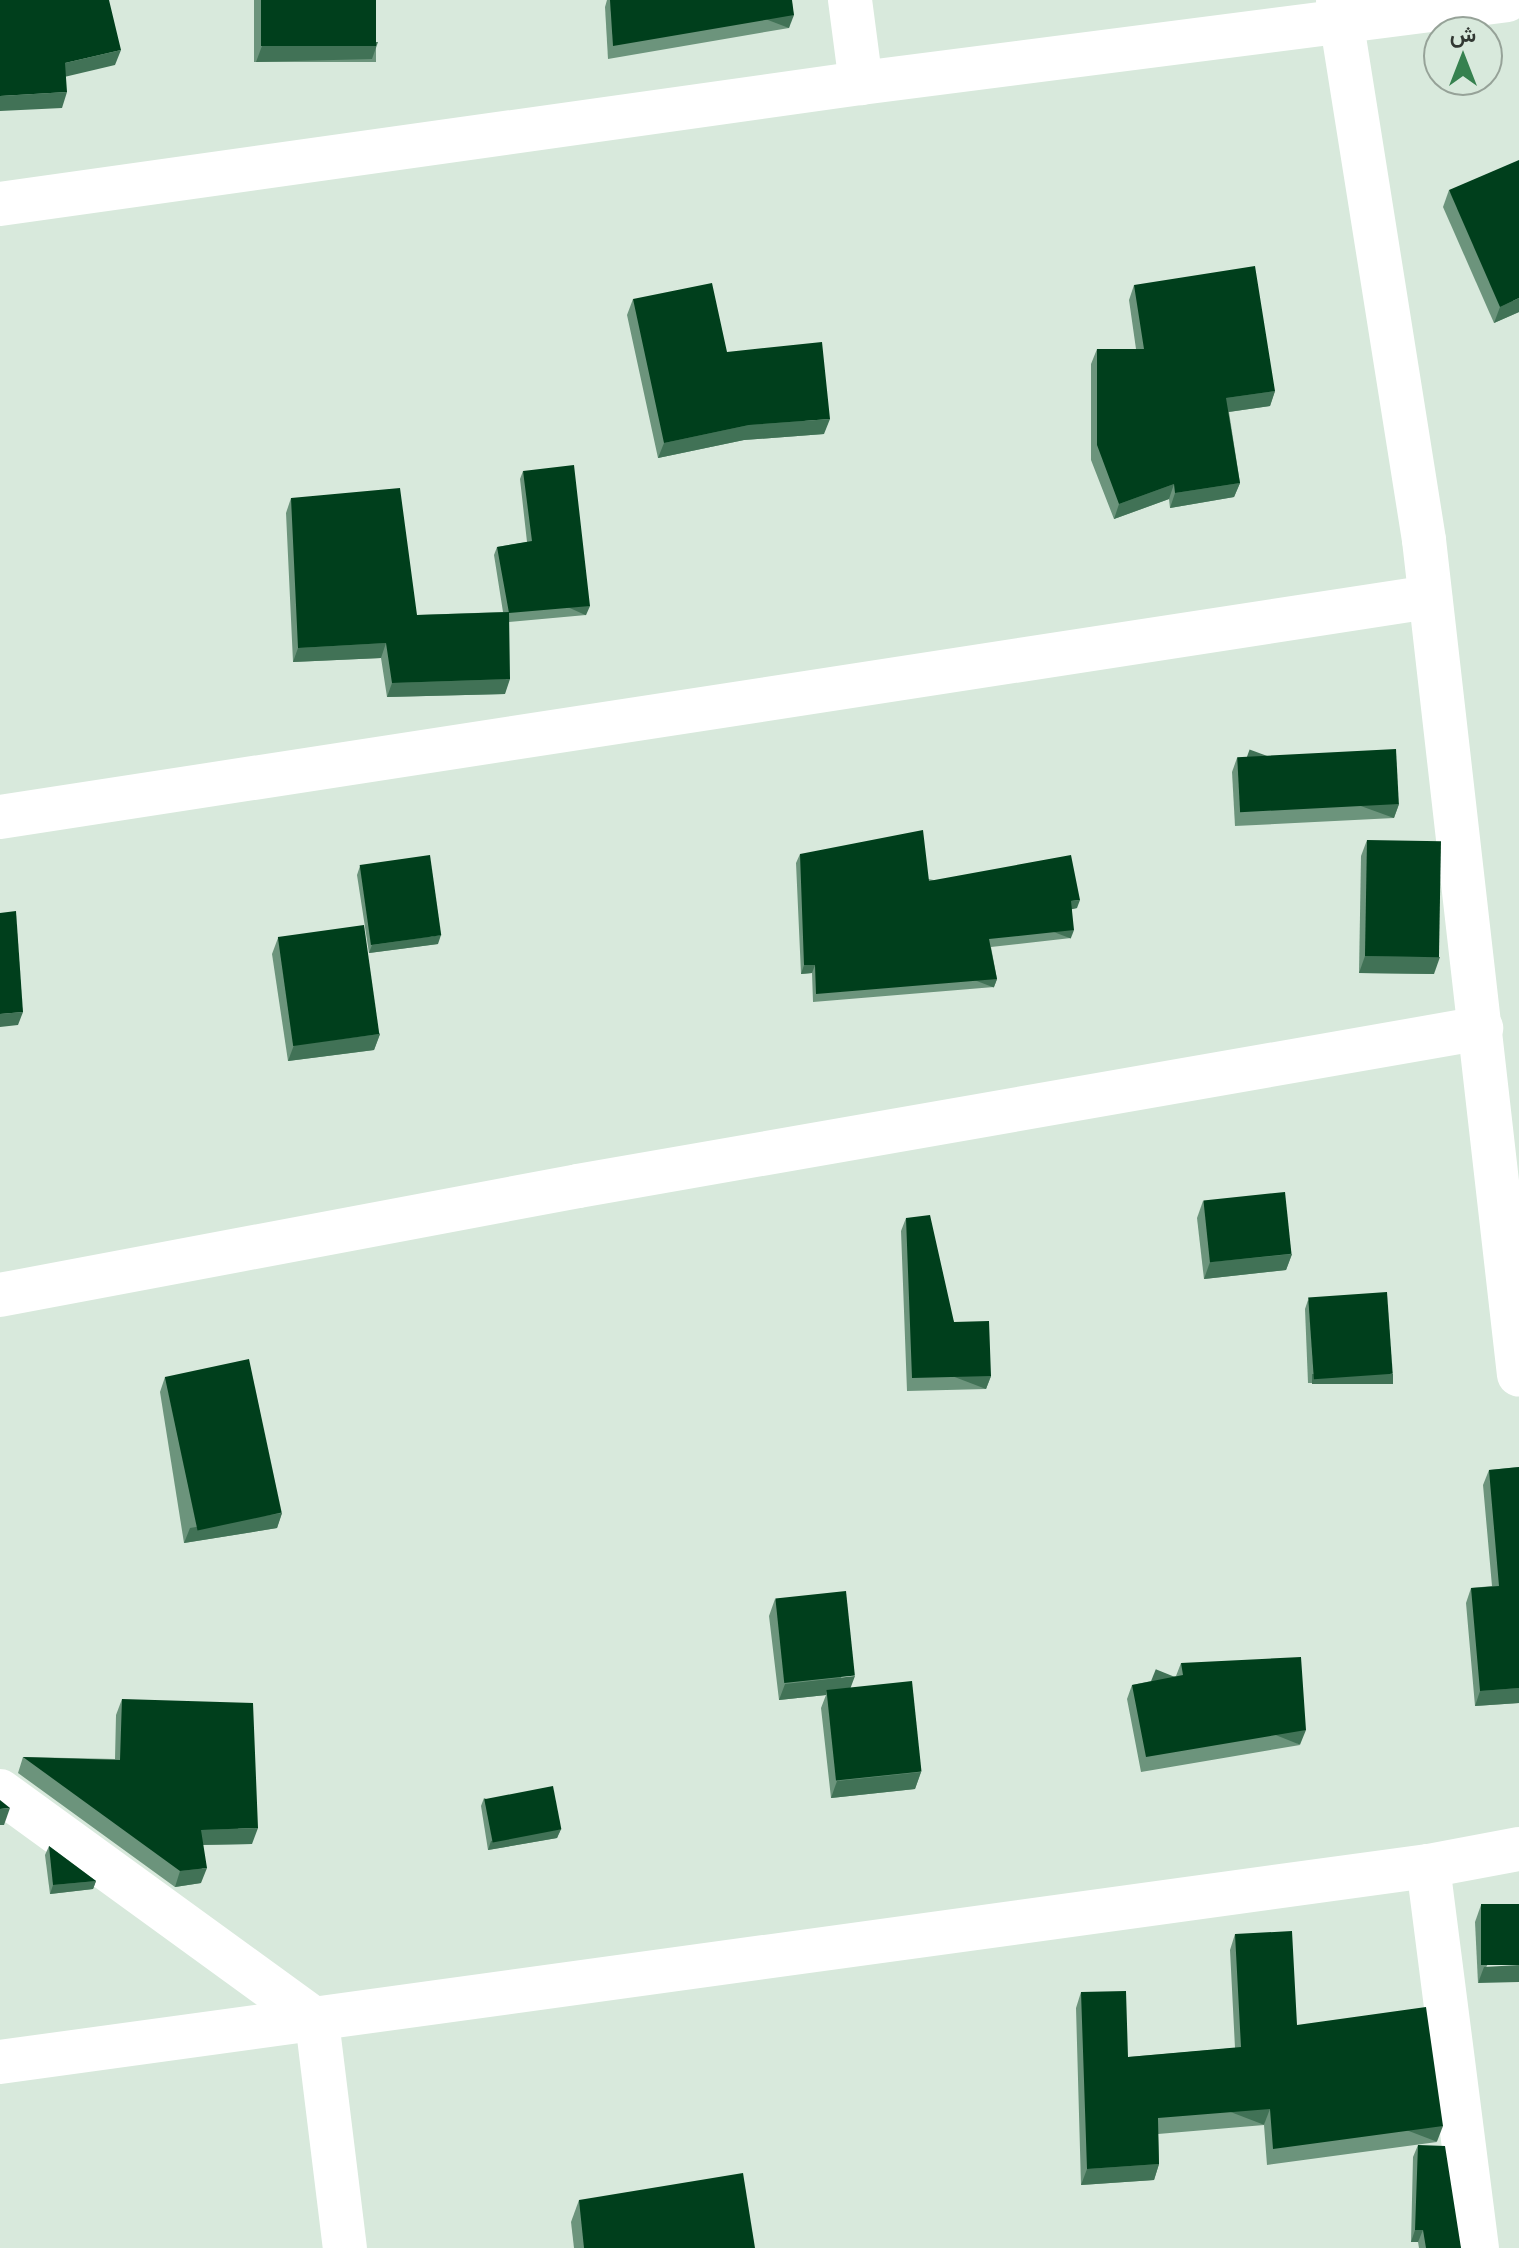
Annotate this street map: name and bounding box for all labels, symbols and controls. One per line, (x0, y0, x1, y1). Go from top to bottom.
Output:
north arrow (1423, 16, 1503, 96)
text: ش (1450, 20, 1476, 47)

